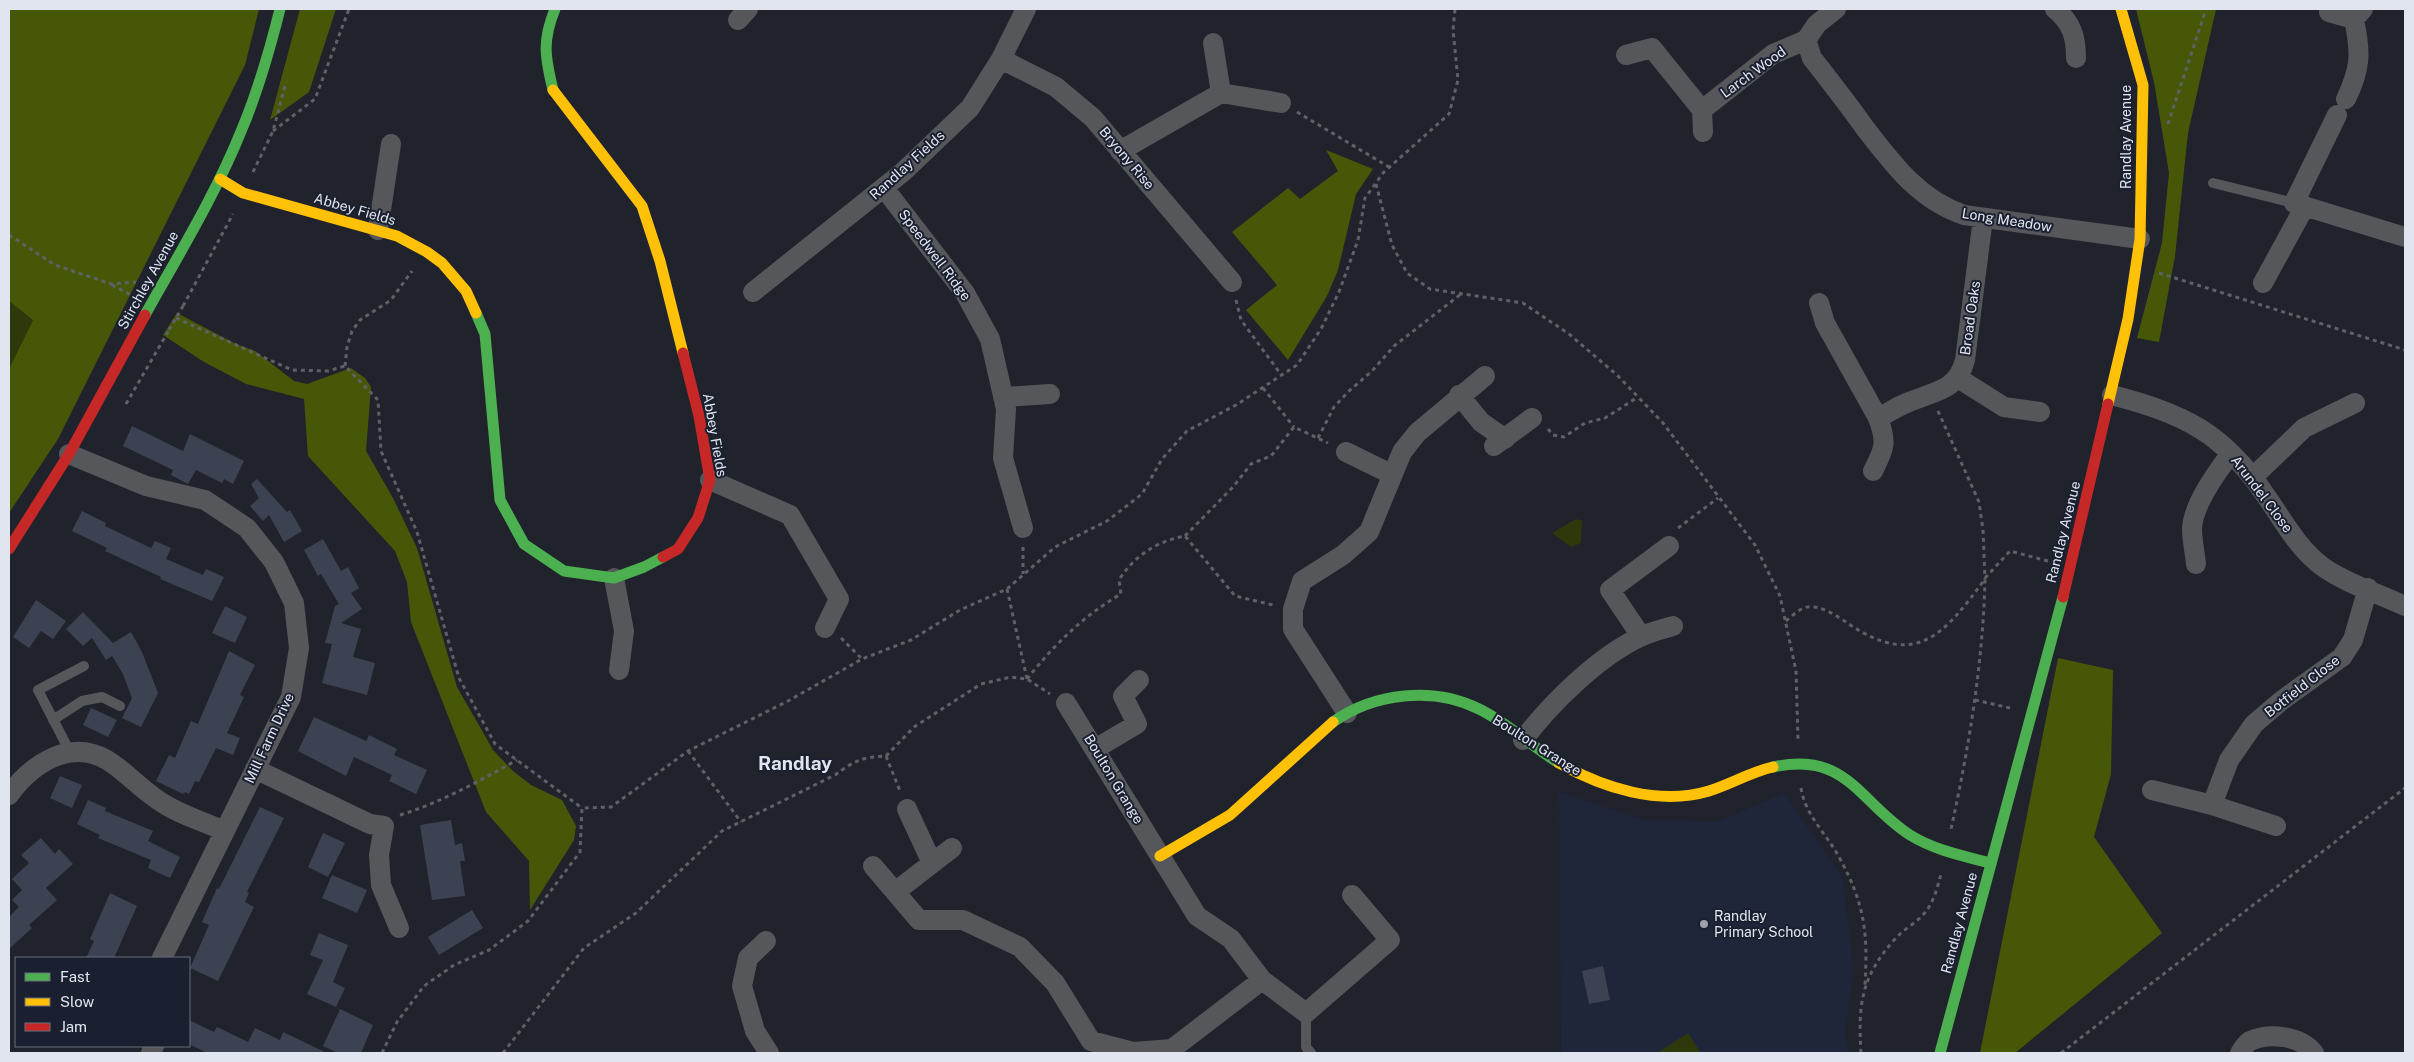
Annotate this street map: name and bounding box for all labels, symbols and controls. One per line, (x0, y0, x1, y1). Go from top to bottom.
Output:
street label: Larch Wood (1717, 43, 1789, 101)
street label: Randlay Avenue (2118, 85, 2134, 189)
street label: Bryony Rise (1096, 123, 1158, 193)
street label: Randlay Fields (866, 127, 948, 203)
street label: Abbey Fields (312, 190, 398, 228)
street label: Long Meadow (1961, 205, 2053, 235)
street label: Speedwell Ridge (896, 206, 974, 304)
street label: Stirchley Avenue (114, 228, 182, 332)
street label: Broad Oaks (1957, 280, 1983, 356)
street label: Abbey Fields (700, 392, 730, 478)
street label: Arundel Close (2228, 452, 2296, 536)
street label: Randlay Avenue (2043, 479, 2083, 584)
street label: Botfield Close (2261, 652, 2343, 720)
street label: Mill Farm Drive (241, 690, 297, 786)
street label: Boulton Grange (1490, 711, 1584, 779)
street label: Boulton Grange (1081, 731, 1147, 827)
district label: Randlay (758, 752, 832, 774)
street label: Randlay Avenue (1938, 871, 1980, 975)
place label: Randlay Primary School (1714, 908, 1813, 940)
marker: Randlay Primary School (1698, 918, 1710, 930)
legend (15, 957, 190, 1047)
text: Fast (60, 968, 90, 985)
text: Slow (60, 993, 95, 1010)
text: Jam (60, 1018, 87, 1035)

